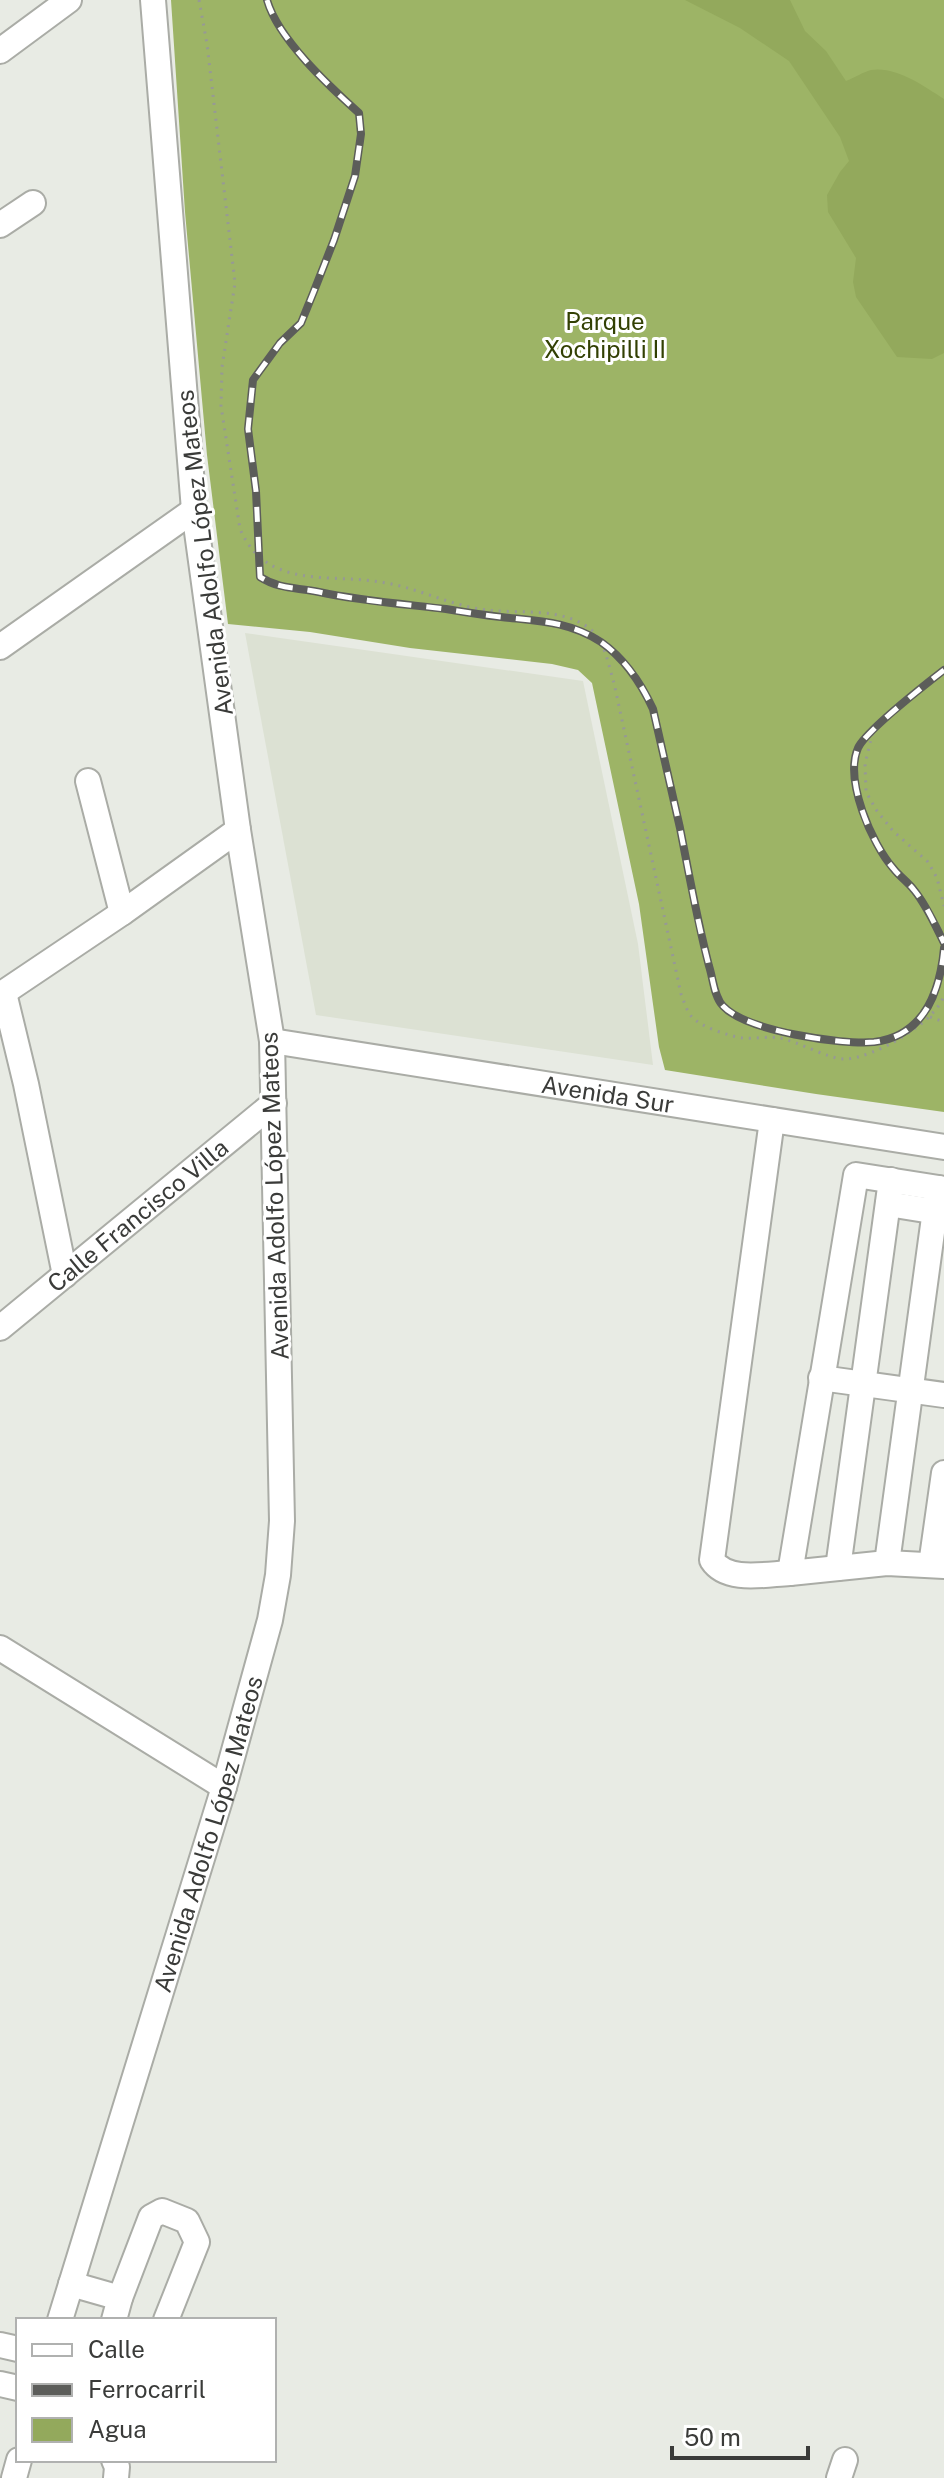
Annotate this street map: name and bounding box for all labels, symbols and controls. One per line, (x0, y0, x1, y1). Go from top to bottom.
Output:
park label: Parque Xochipilli II (544, 307, 666, 363)
street label: Avenida Adolfo López Mateos (170, 388, 238, 718)
street label: Avenida Adolfo López Mateos (254, 1031, 294, 1361)
street label: Avenida Sur (540, 1070, 676, 1118)
street label: Calle Francisco Villa (42, 1133, 233, 1297)
street label: Avenida Adolfo López Mateos (148, 1673, 268, 1996)
legend (16, 2318, 276, 2462)
text: Calle (88, 2335, 145, 2363)
text: Ferrocarril (88, 2375, 206, 2403)
scale bar (672, 2410, 808, 2460)
text: Agua (88, 2415, 146, 2443)
text: 50 m (684, 2423, 741, 2451)

